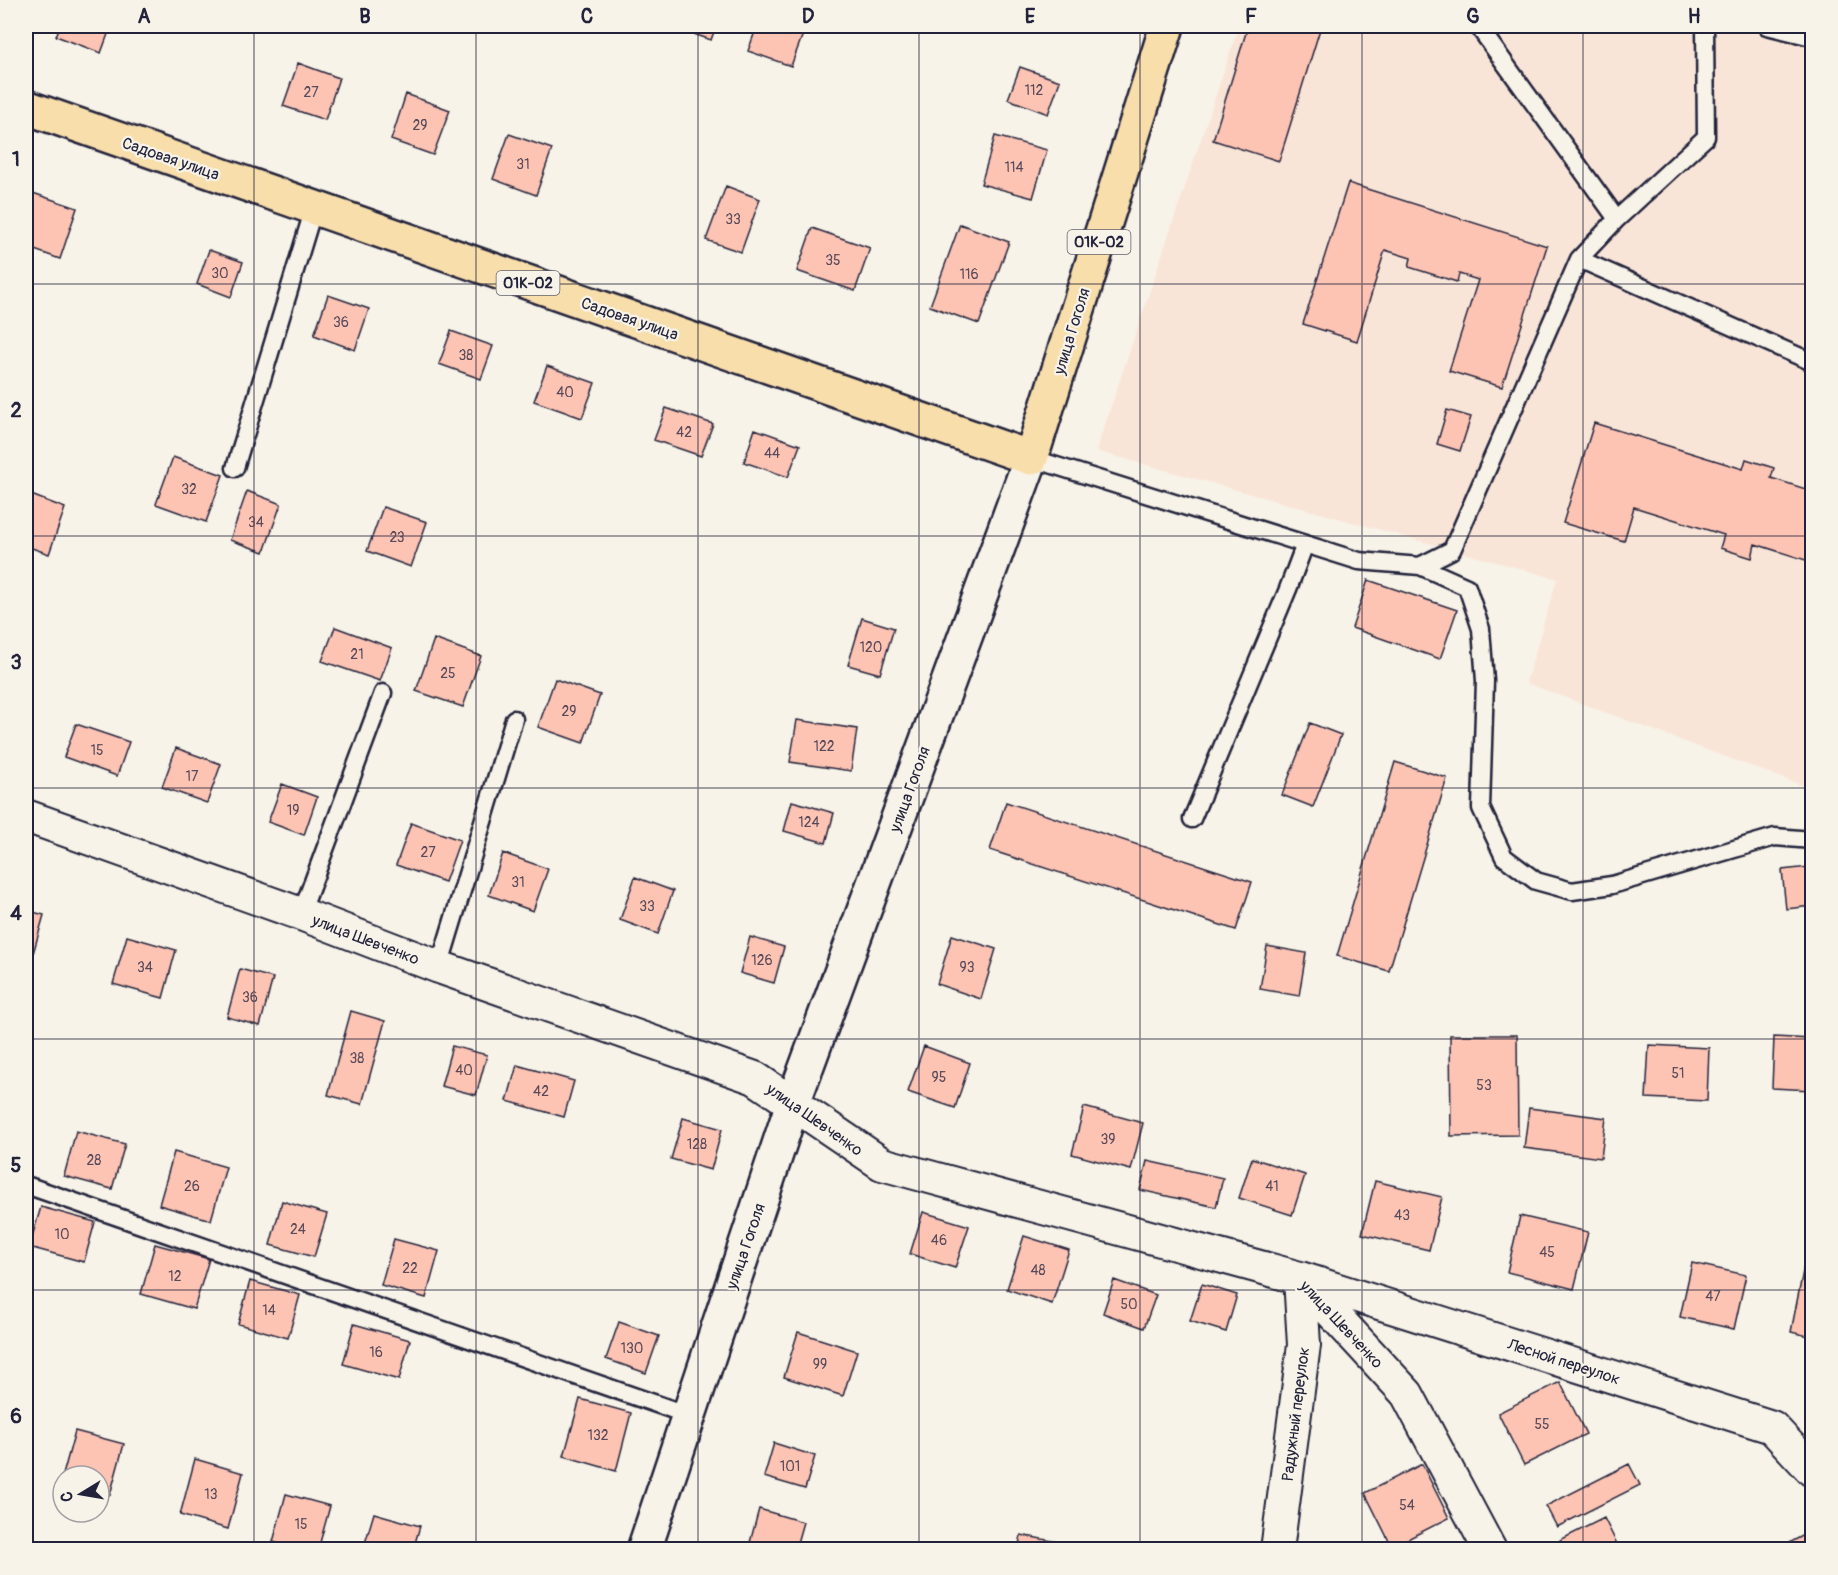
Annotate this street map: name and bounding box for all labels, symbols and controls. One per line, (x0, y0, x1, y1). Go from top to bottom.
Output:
text: A (138, 4, 151, 29)
text: B (359, 4, 371, 29)
text: C (581, 4, 593, 29)
text: D (802, 4, 815, 29)
text: E (1025, 4, 1036, 29)
text: F (1245, 4, 1257, 29)
text: G (1466, 4, 1480, 29)
text: H (1688, 4, 1701, 29)
house number: 112 (1025, 82, 1044, 99)
house number: 27 (303, 84, 319, 101)
house number: 29 (412, 117, 428, 134)
street label: Садовая улица (119, 133, 222, 185)
text: 1 (12, 147, 20, 172)
house number: 31 (516, 156, 530, 173)
house number: 114 (1004, 159, 1024, 176)
house number: 33 (725, 211, 741, 228)
road number: 01К-02 (1068, 230, 1130, 254)
house number: 35 (825, 252, 841, 269)
house number: 30 (211, 265, 229, 282)
house number: 116 (959, 266, 979, 283)
road number: 01К-02 (496, 271, 560, 295)
street label: улица Гоголя (1049, 286, 1095, 378)
street label: Садовая улица (578, 293, 681, 345)
house number: 36 (333, 314, 349, 331)
house number: 38 (459, 347, 473, 364)
house number: 40 (556, 384, 574, 401)
text: 2 (10, 398, 22, 423)
house number: 42 (676, 424, 692, 441)
house number: 44 (764, 445, 780, 462)
house number: 32 (181, 481, 197, 498)
house number: 34 (248, 514, 264, 531)
house number: 23 (389, 529, 405, 546)
house number: 120 (860, 639, 882, 656)
house number: 21 (350, 646, 364, 663)
text: 3 (10, 650, 22, 675)
house number: 25 (440, 665, 456, 682)
house number: 29 (561, 703, 577, 720)
house number: 122 (813, 738, 835, 755)
house number: 15 (90, 742, 104, 759)
street label: улица Гоголя (885, 744, 935, 836)
house number: 17 (186, 768, 199, 785)
house number: 19 (287, 802, 299, 819)
house number: 124 (798, 814, 820, 831)
house number: 27 (420, 844, 436, 861)
house number: 31 (511, 874, 525, 891)
house number: 33 (639, 898, 655, 915)
text: 4 (10, 901, 22, 926)
street label: улица Шевченко (308, 910, 422, 970)
house number: 126 (751, 952, 773, 969)
house number: 34 (137, 959, 153, 976)
house number: 93 (959, 959, 975, 976)
house number: 36 (242, 989, 258, 1006)
house number: 38 (350, 1050, 364, 1067)
house number: 40 (455, 1062, 473, 1079)
house number: 51 (1671, 1065, 1685, 1082)
house number: 95 (932, 1069, 946, 1086)
house number: 53 (1476, 1077, 1492, 1094)
street label: улица Шевченко (762, 1079, 867, 1161)
house number: 42 (533, 1083, 549, 1100)
house number: 39 (1100, 1131, 1116, 1148)
house number: 128 (687, 1136, 707, 1153)
house number: 28 (87, 1152, 101, 1169)
text: 5 (11, 1153, 22, 1178)
house number: 26 (184, 1178, 200, 1195)
house number: 41 (1265, 1178, 1279, 1195)
street label: улица Гоголя (722, 1201, 770, 1293)
house number: 43 (1394, 1207, 1410, 1224)
house number: 24 (290, 1221, 306, 1238)
house number: 10 (54, 1226, 70, 1243)
house number: 46 (931, 1232, 947, 1249)
house number: 45 (1539, 1244, 1555, 1261)
house number: 22 (402, 1260, 418, 1277)
house number: 48 (1030, 1262, 1046, 1279)
house number: 12 (168, 1268, 182, 1285)
street label: улица Шевченко (1295, 1276, 1387, 1373)
house number: 47 (1705, 1288, 1721, 1305)
house number: 50 (1120, 1296, 1138, 1313)
house number: 14 (262, 1302, 276, 1319)
street label: Лесной переулок (1504, 1334, 1622, 1390)
house number: 130 (621, 1340, 643, 1357)
house number: 16 (369, 1344, 383, 1361)
street label: Радужный переулок (1278, 1346, 1314, 1482)
house number: 99 (813, 1356, 827, 1373)
text: 6 (10, 1404, 22, 1429)
house number: 55 (1534, 1416, 1550, 1433)
house number: 132 (587, 1427, 609, 1444)
house number: 101 (780, 1458, 800, 1475)
north arrow (51, 1464, 111, 1524)
house number: 13 (204, 1486, 218, 1503)
text: С (56, 1490, 78, 1503)
house number: 54 (1399, 1497, 1415, 1514)
house number: 15 (294, 1516, 308, 1533)

